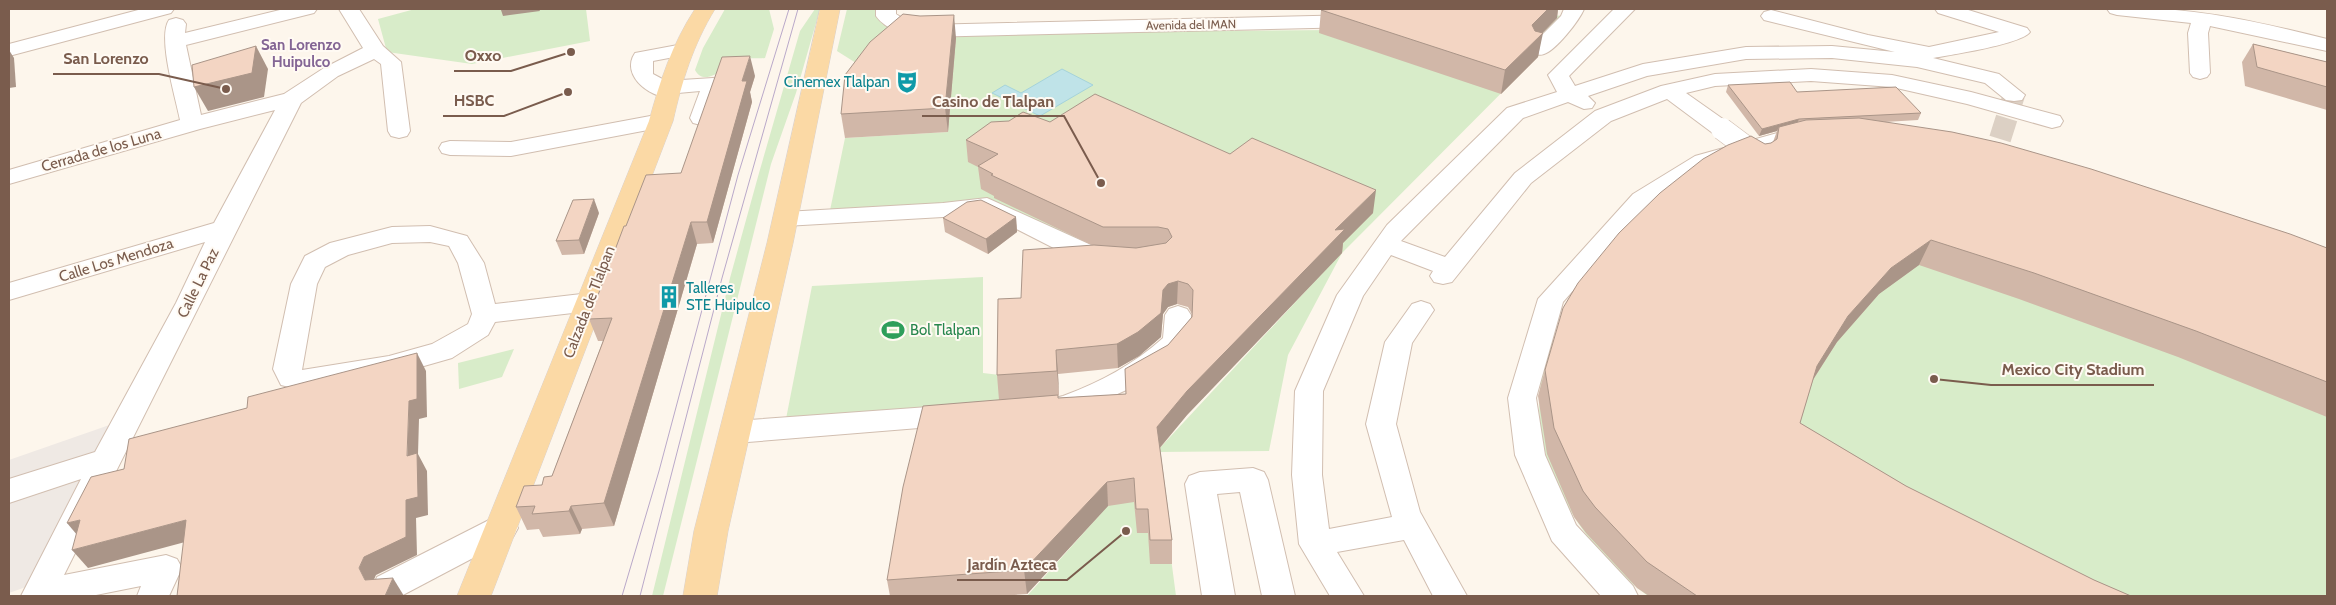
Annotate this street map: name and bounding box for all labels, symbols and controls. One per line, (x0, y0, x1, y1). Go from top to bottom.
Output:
street label: Avenida del IMAN (1146, 16, 1236, 33)
district label: San Lorenzo Huipulco (261, 36, 342, 71)
callout: Oxxo (454, 40, 511, 71)
callout: San Lorenzo (53, 43, 159, 74)
text: Oxxo (465, 46, 501, 65)
text: San Lorenzo (63, 49, 149, 68)
theatre icon: Cinemex Tlalpan (894, 69, 920, 95)
place label: Cinemex Tlalpan (784, 73, 890, 91)
callout: HSBC (443, 85, 504, 116)
callout: Casino de Tlalpan (922, 85, 1064, 116)
text: HSBC (454, 91, 495, 110)
text: Casino de Tlalpan (932, 92, 1054, 111)
street label: Cerrada de los Luna (39, 124, 164, 176)
street label: Calle Los Mendoza (57, 234, 176, 286)
street label: Calzada de Tlalpan (559, 243, 619, 361)
street label: Calle La Paz (173, 245, 223, 321)
place label: Talleres STE Huipulco (686, 279, 771, 314)
building icon: Talleres STE Huipulco (656, 284, 682, 310)
sports icon: Bol Tlalpan (880, 317, 906, 343)
place label: Bol Tlalpan (910, 321, 980, 339)
callout: Mexico City Stadium (1991, 354, 2154, 385)
text: Mexico City Stadium (2002, 360, 2145, 379)
callout: Jardín Azteca (957, 549, 1067, 580)
text: Jardín Azteca (966, 555, 1057, 574)

